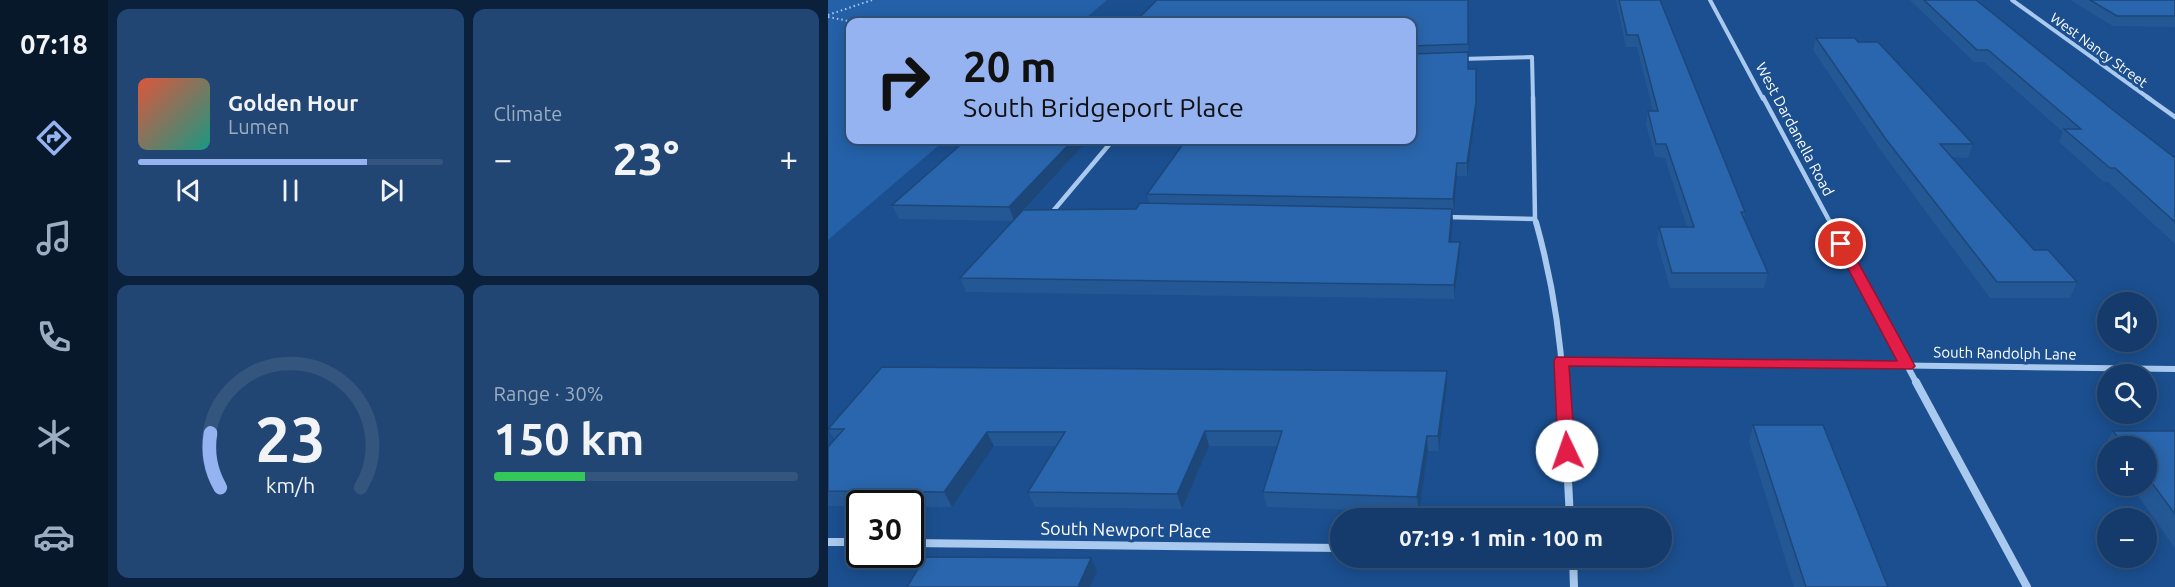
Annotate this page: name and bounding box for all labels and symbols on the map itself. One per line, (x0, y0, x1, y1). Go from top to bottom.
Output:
street label: West Nancy Street (2047, 9, 2151, 91)
street label: West Dardanella Road (1753, 59, 1837, 199)
pin (1815, 218, 1866, 269)
street label: South Randolph Lane (1933, 343, 2077, 363)
position arrow (1535, 419, 1599, 483)
speed limit sign: 30 (846, 490, 924, 568)
street label: South Newport Place (1041, 518, 1211, 540)

